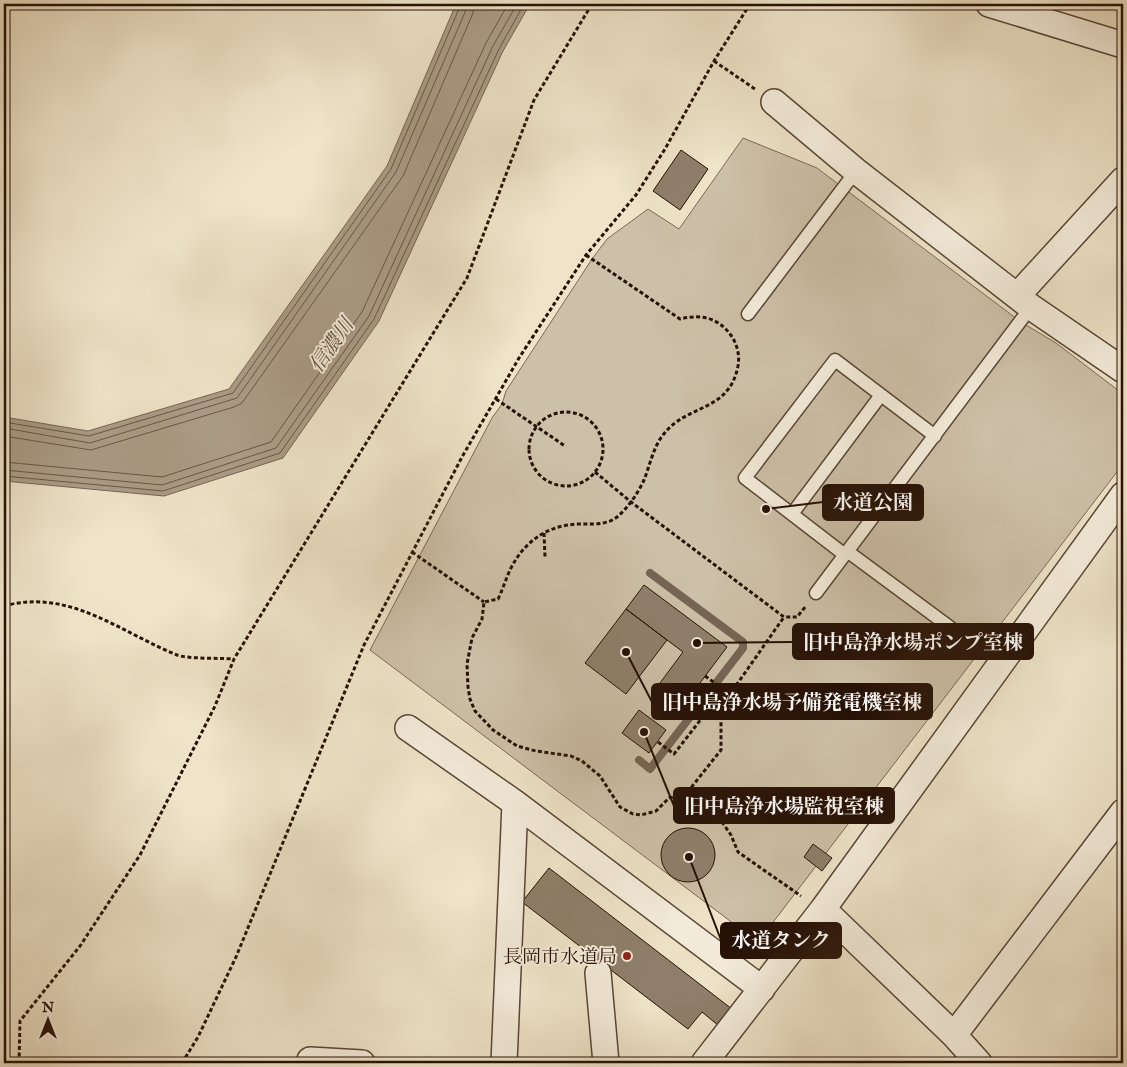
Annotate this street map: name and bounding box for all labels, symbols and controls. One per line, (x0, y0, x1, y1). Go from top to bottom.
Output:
water label: 信濃川 (305, 312, 361, 378)
callout: 水道公園 (823, 485, 923, 520)
text: 水道公園 (833, 491, 913, 516)
callout: 旧中島浄水場ポンプ室棟 (793, 624, 1033, 659)
text: 旧中島浄水場ポンプ室棟 (803, 631, 1023, 656)
callout: 旧中島浄水場予備発電機室棟 (652, 684, 932, 719)
text: 旧中島浄水場予備発電機室棟 (662, 691, 922, 716)
callout: 旧中島浄水場監視室棟 (674, 788, 894, 823)
text: 旧中島浄水場監視室棟 (684, 795, 884, 820)
callout: 水道タンク (721, 923, 841, 958)
text: 水道タンク (731, 929, 831, 954)
place label: 長岡市水道局 (503, 946, 617, 970)
marker: 長岡市水道局 (621, 950, 633, 962)
north arrow (22, 994, 72, 1044)
text: N (41, 999, 54, 1017)

